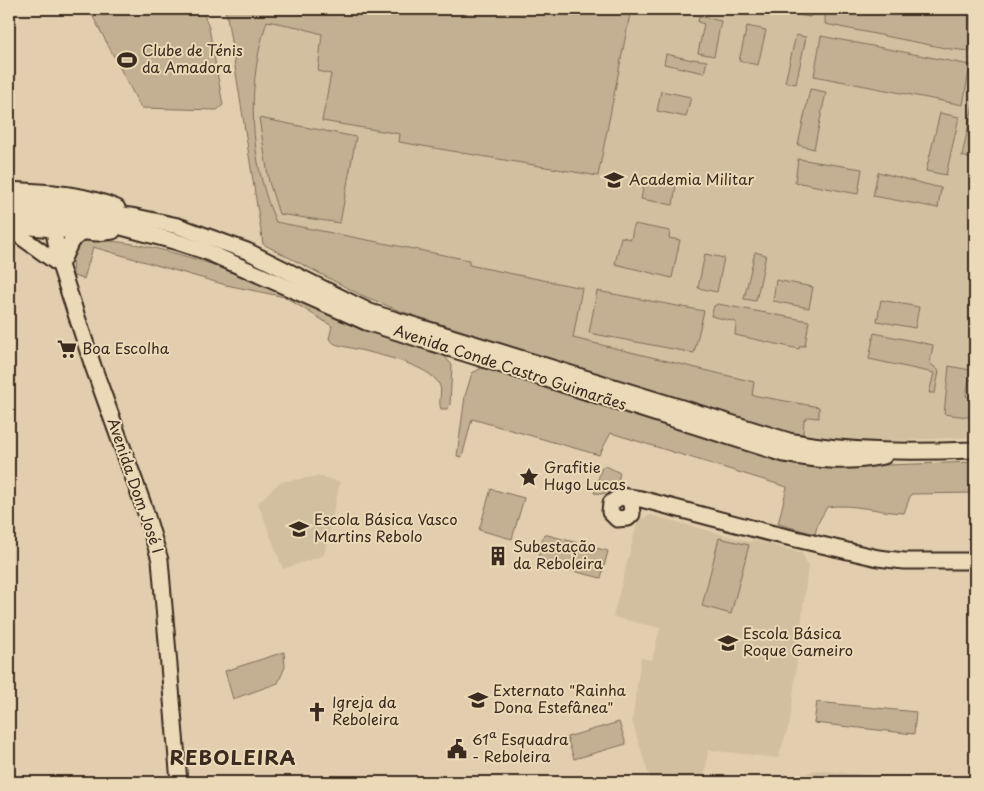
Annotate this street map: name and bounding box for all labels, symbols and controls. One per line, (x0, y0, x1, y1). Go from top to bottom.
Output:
place label: Clube de Ténis da Amadora (142, 38, 243, 78)
sports icon: Clube de Ténis da Amadora (116, 49, 138, 71)
place label: Academia Militar (629, 167, 754, 190)
school or university icon: Academia Militar (603, 169, 625, 191)
street label: Avenida Conde Castro Guimarães (391, 318, 630, 415)
place label: Boa Escolha (82, 336, 170, 359)
supermarket icon: Boa Escolha (56, 338, 78, 360)
street label: Avenida Dom José I (102, 415, 170, 556)
place label: Grafitie Hugo Lucas (544, 455, 626, 495)
place icon: Grafitie Hugo Lucas (518, 466, 540, 488)
place label: Escola Básica Vasco Martins Rebolo (314, 507, 458, 547)
school or university icon: Escola Básica Vasco Martins Rebolo (288, 518, 310, 540)
place label: Subestação da Reboleira (513, 534, 604, 574)
building icon: Subestação da Reboleira (487, 545, 509, 567)
place label: Escola Básica Roque Gameiro (743, 621, 853, 661)
school or university icon: Escola Básica Roque Gameiro (717, 632, 739, 654)
place label: Externato "Rainha Dona Estefânea" (493, 678, 627, 718)
school or university icon: Externato "Rainha Dona Estefânea" (467, 689, 489, 711)
place label: Igreja da Reboleira (332, 690, 399, 730)
church icon: Igreja da Reboleira (306, 701, 328, 723)
place label: 61ª Esquadra - Reboleira (472, 727, 569, 767)
public building icon: 61ª Esquadra - Reboleira (446, 738, 468, 760)
district label: REBOLEIRA (169, 742, 297, 772)

